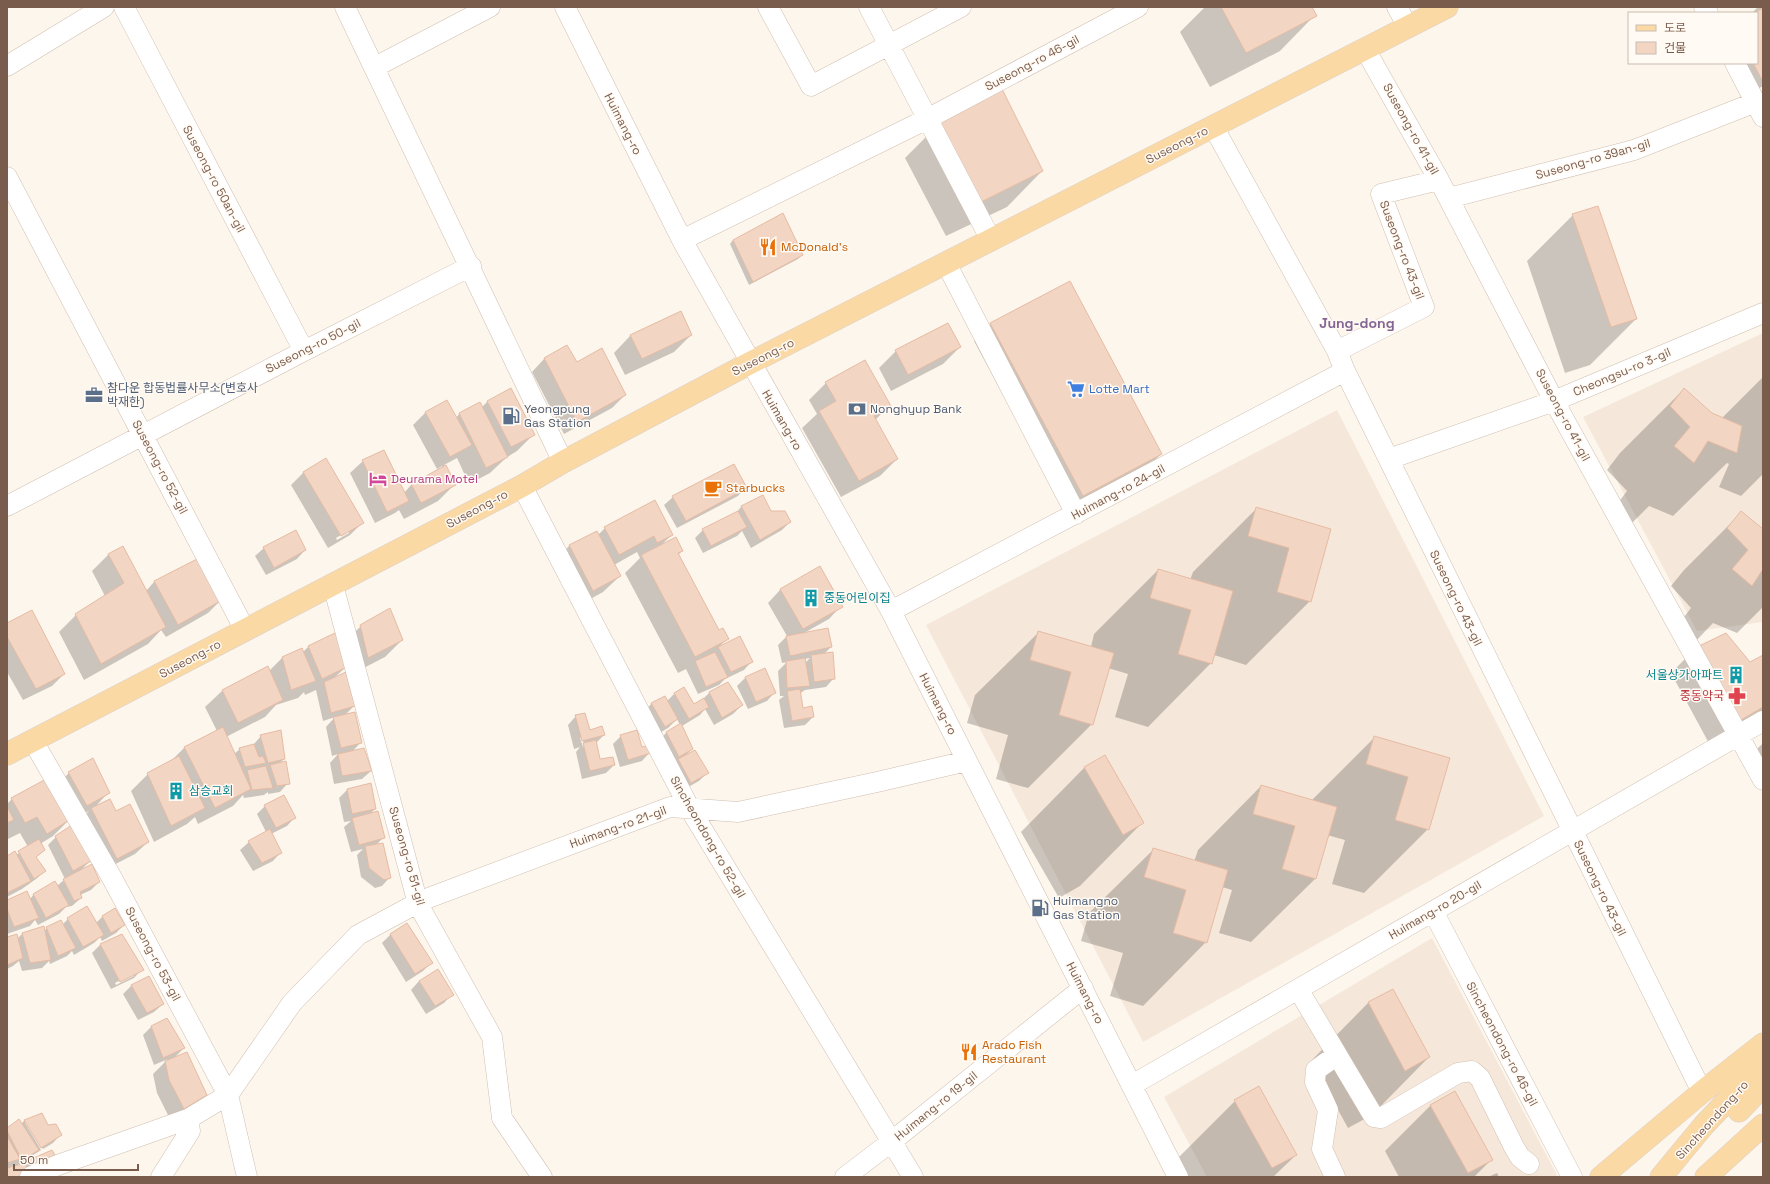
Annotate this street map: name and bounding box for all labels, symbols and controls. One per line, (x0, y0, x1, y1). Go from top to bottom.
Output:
legend (1628, 12, 1758, 64)
text: 도로 (1664, 20, 1686, 36)
street label: Suseong-ro 46-gil (982, 31, 1082, 95)
text: 건물 (1664, 40, 1686, 56)
street label: Suseong-ro 41-gil (1379, 80, 1443, 178)
street label: Huimang-ro (601, 90, 645, 158)
street label: Suseong-ro (1143, 122, 1211, 168)
street label: Suseong-ro 50an-gil (179, 123, 249, 235)
street label: Suseong-ro 39an-gil (1534, 135, 1652, 183)
street label: Suseong-ro 43-gil (1376, 198, 1428, 302)
restaurant icon: McDonald's (758, 237, 778, 257)
place label: McDonald's (781, 239, 848, 255)
district label: Jung-dong (1319, 314, 1395, 332)
street label: Suseong-ro 50-gil (263, 315, 363, 377)
street label: Suseong-ro (729, 334, 797, 380)
street label: Cheongsu-ro 3-gil (1571, 344, 1673, 400)
street label: Suseong-ro 41-gil (1532, 366, 1594, 464)
supermarket icon: Lotte Mart (1066, 379, 1086, 399)
place label: 참다운 합동법률사무소(변호사 박재한) (107, 380, 258, 410)
place label: Lotte Mart (1089, 381, 1150, 397)
office icon: 참다운 합동법률사무소(변호사 박재한) (84, 385, 104, 405)
street label: Huimang-ro (758, 387, 806, 453)
bank icon: Nonghyup Bank (847, 399, 867, 419)
place label: Yeongpung Gas Station (524, 401, 591, 431)
place label: Nonghyup Bank (870, 401, 962, 417)
fuel station icon: Yeongpung Gas Station (501, 406, 521, 426)
street label: Suseong-ro 52-gil (128, 417, 192, 517)
street label: Huimang-ro 24-gil (1068, 460, 1168, 524)
hotel icon: Deurama Motel (368, 469, 388, 489)
place label: Deurama Motel (391, 471, 478, 487)
cafe icon: Starbucks (703, 478, 723, 498)
place label: Starbucks (726, 480, 785, 496)
street label: Suseong-ro (443, 486, 511, 532)
street label: Suseong-ro 43-gil (1426, 547, 1486, 649)
building icon: 중동어린이집 (801, 588, 821, 608)
place label: 중동어린이집 (824, 590, 890, 606)
street label: Suseong-ro (156, 636, 224, 682)
building icon: 서울상가아파트 (1726, 665, 1746, 685)
place label: 서울상가아파트 (1646, 667, 1723, 683)
street label: Huimang-ro (916, 670, 960, 738)
pharmacy icon: 중동약국 (1727, 686, 1747, 706)
place label: 중동약국 (1680, 688, 1724, 704)
street label: Sincheondong-ro 52-gil (667, 773, 749, 901)
building icon: 삼승교회 (166, 781, 186, 801)
place label: 삼승교회 (189, 783, 233, 799)
street label: Huimang-ro 21-gil (567, 802, 669, 852)
street label: Suseong-ro 51-gil (385, 805, 429, 907)
street label: Suseong-ro 43-gil (1570, 837, 1630, 939)
street label: Huimang-ro 20-gil (1386, 877, 1484, 943)
place label: Huimangno Gas Station (1053, 893, 1120, 923)
fuel station icon: Huimangno Gas Station (1030, 898, 1050, 918)
street label: Suseong-ro 53-gil (121, 904, 185, 1004)
street label: Huimang-ro (1063, 959, 1107, 1027)
street label: Sincheondong-ro 46-gil (1462, 979, 1542, 1109)
place label: Arado Fish Restaurant (982, 1037, 1046, 1067)
restaurant icon: Arado Fish Restaurant (959, 1042, 979, 1062)
street label: Huimang-ro 19-gil (891, 1068, 981, 1144)
street label: Sincheondong-ro (1672, 1077, 1752, 1163)
scale bar (14, 1146, 138, 1172)
text: 50 m (20, 1152, 48, 1168)

